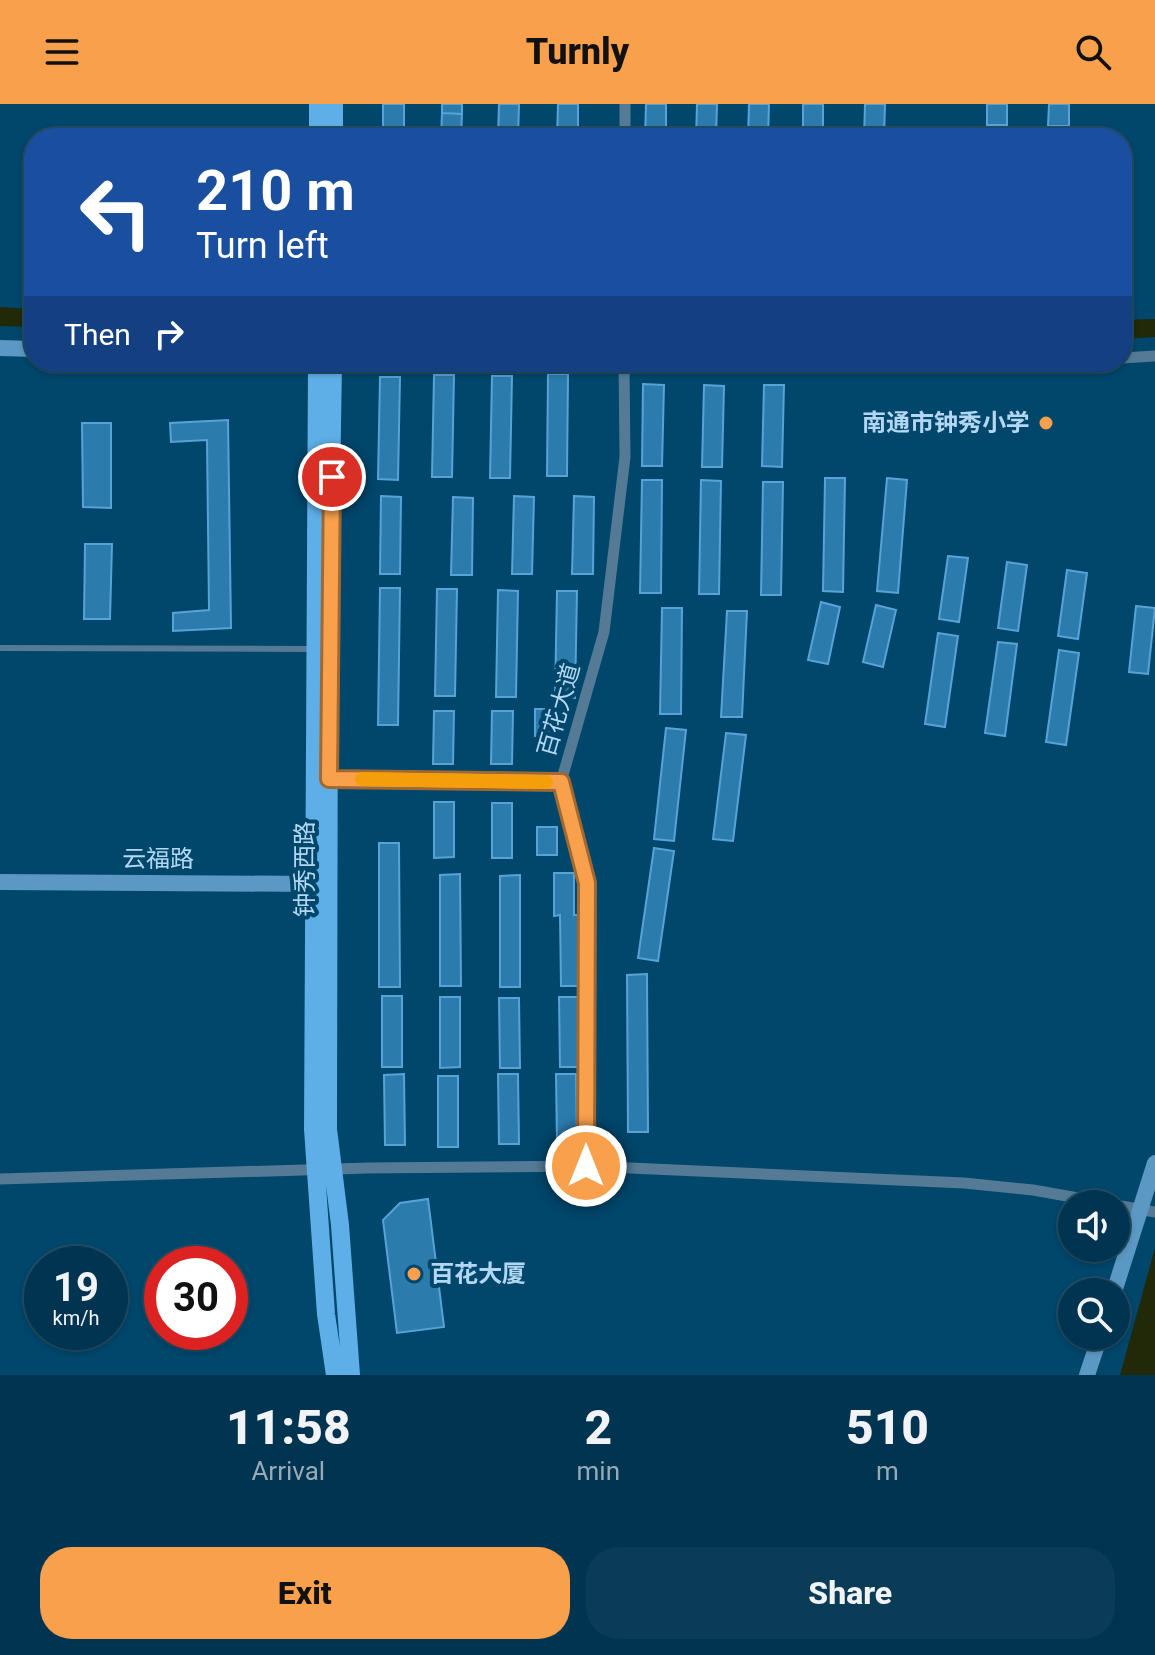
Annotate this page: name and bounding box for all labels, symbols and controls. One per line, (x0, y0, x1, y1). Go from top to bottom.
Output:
icon: menu (40, 30, 84, 74)
icon: search (1071, 30, 1115, 74)
text: Turnly (526, 31, 629, 73)
text: 210 m (196, 158, 355, 224)
icon: left (64, 160, 168, 264)
text: Turn left (196, 225, 329, 267)
icon: right (147, 312, 191, 356)
text: Then (64, 317, 131, 352)
place label: 南通市钟秀小学 (862, 409, 1030, 437)
marker: 南通市钟秀小学 (1037, 414, 1055, 432)
pin (298, 443, 366, 511)
icon: arrive (310, 455, 354, 499)
street label: 百花大道 (532, 660, 586, 760)
street label: 钟秀西路 (291, 821, 319, 917)
street label: 云福路 (122, 845, 194, 873)
position arrow (544, 1124, 628, 1208)
map controls (1058, 1190, 1130, 1350)
button: sound (1058, 1190, 1130, 1262)
speed limit sign: 30 (144, 1246, 248, 1350)
place label: 百花大厦 (430, 1260, 526, 1288)
text: 19 (53, 1264, 99, 1311)
marker: 百花大厦 (405, 1265, 423, 1283)
button: search (1058, 1278, 1130, 1350)
text: km/h (53, 1306, 99, 1330)
text: 11:58 (226, 1399, 351, 1456)
text: 2 (584, 1399, 612, 1456)
text: 510 (846, 1399, 929, 1456)
text: Arrival (251, 1456, 325, 1486)
text: min (577, 1456, 620, 1486)
text: m (876, 1456, 899, 1486)
button: Exit (40, 1547, 570, 1639)
button: Share (586, 1547, 1115, 1639)

